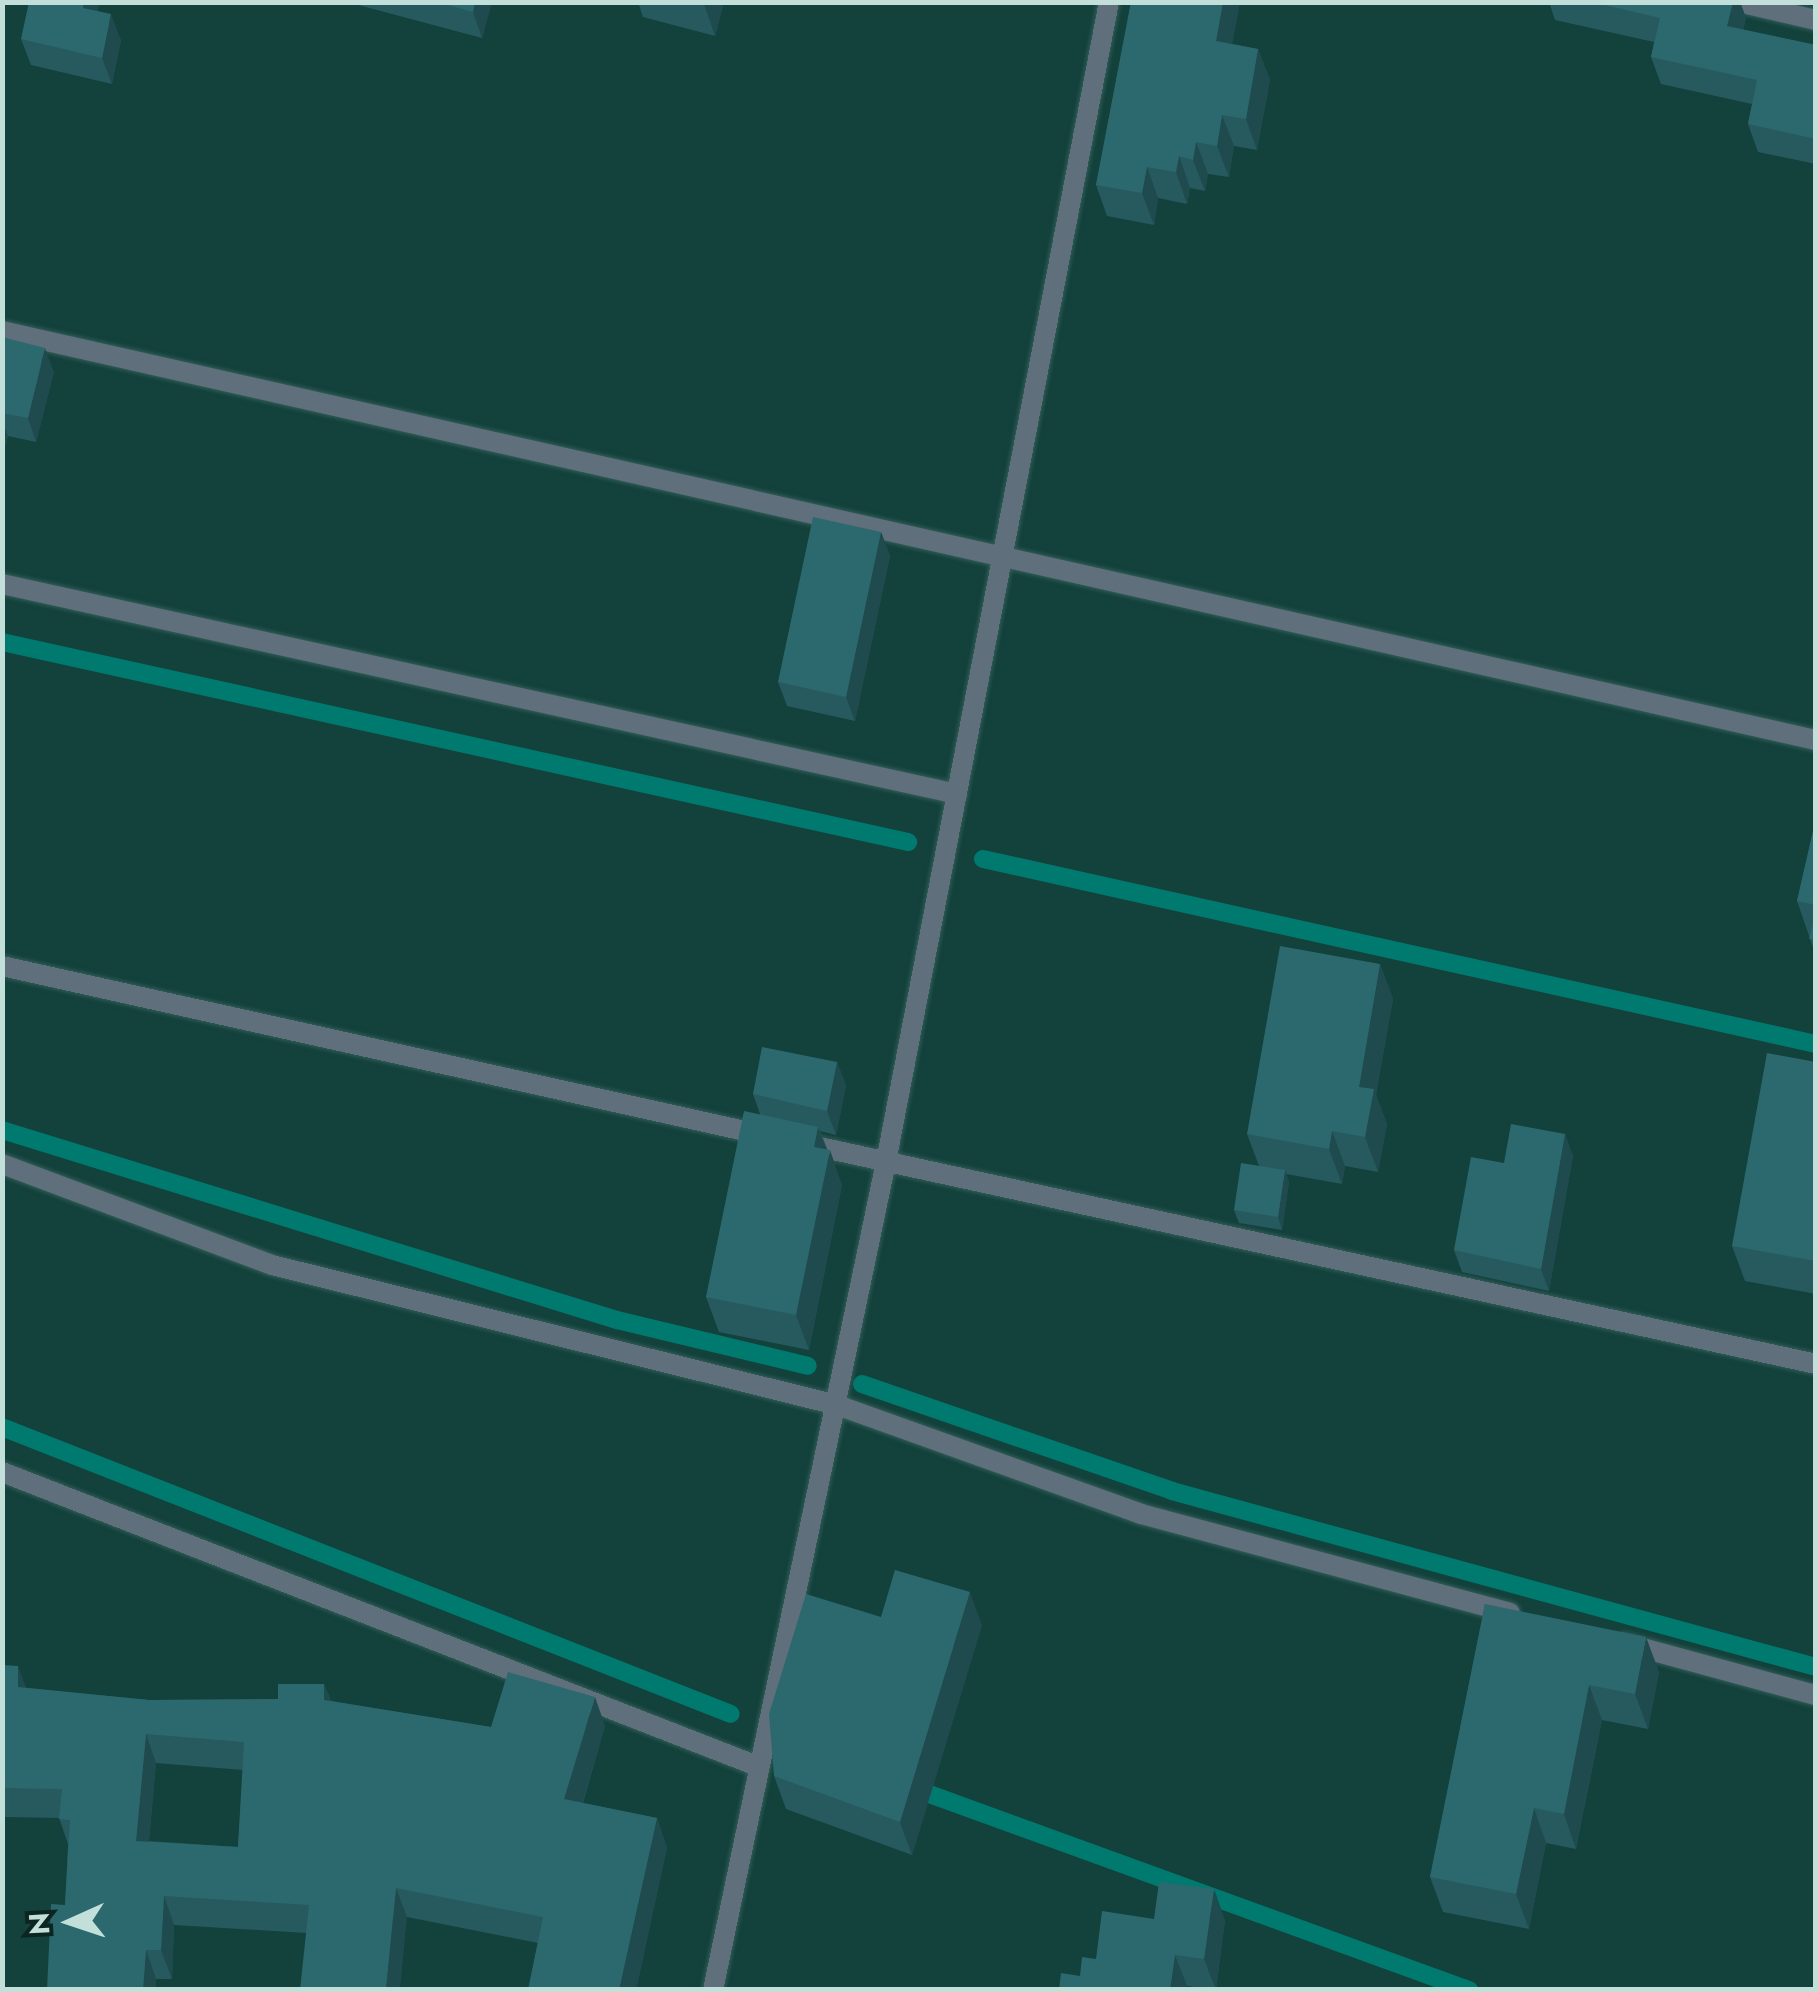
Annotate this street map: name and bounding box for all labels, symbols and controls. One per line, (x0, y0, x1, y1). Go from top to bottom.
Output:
north arrow (20, 1872, 120, 1972)
text: N (18, 1911, 61, 1936)

